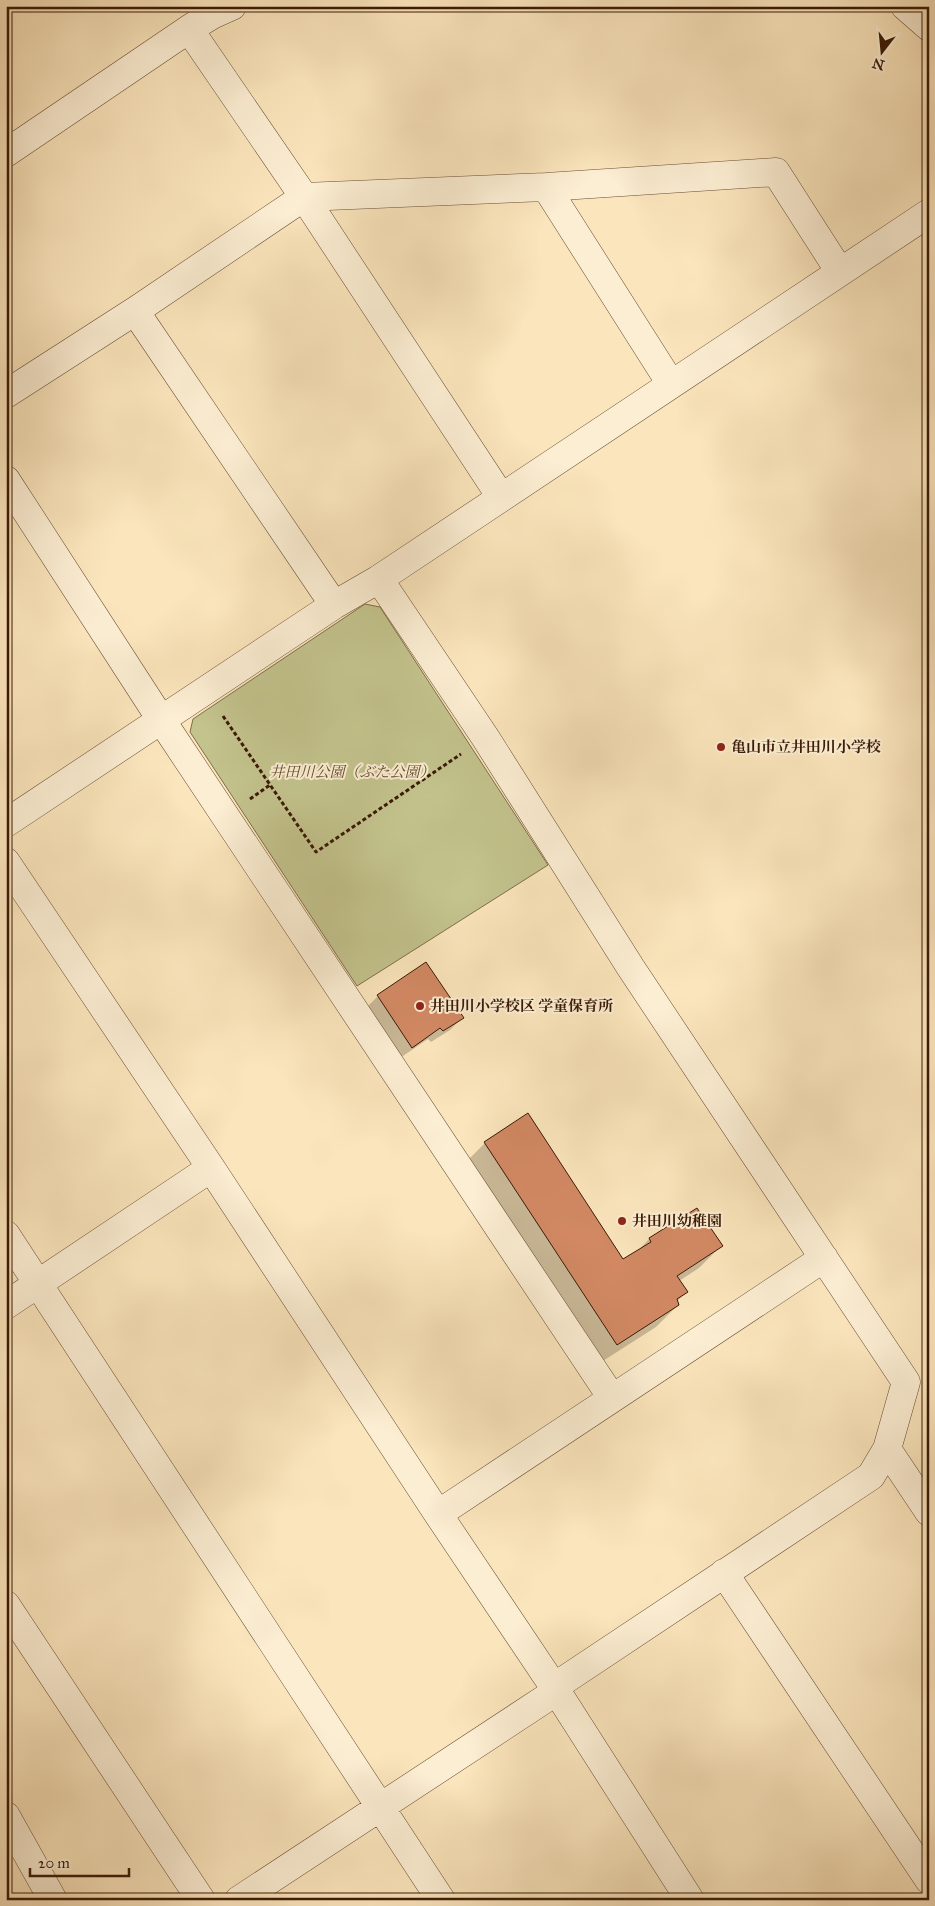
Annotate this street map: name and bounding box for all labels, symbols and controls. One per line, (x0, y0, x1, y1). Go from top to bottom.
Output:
north arrow (858, 28, 908, 78)
text: N (870, 54, 887, 74)
place label: 亀山市立井田川小学校 (731, 738, 881, 756)
marker: 亀山市立井田川小学校 (715, 741, 727, 753)
park label: 井田川公園（ぶた公園） (269, 763, 435, 781)
place label: 井田川小学校区 学童保育所 (430, 997, 613, 1015)
marker: 井田川小学校区 学童保育所 (414, 1000, 426, 1012)
place label: 井田川幼稚園 (632, 1212, 722, 1230)
marker: 井田川幼稚園 (616, 1215, 628, 1227)
scale bar (30, 1846, 129, 1878)
text: 20 m (38, 1854, 70, 1872)

